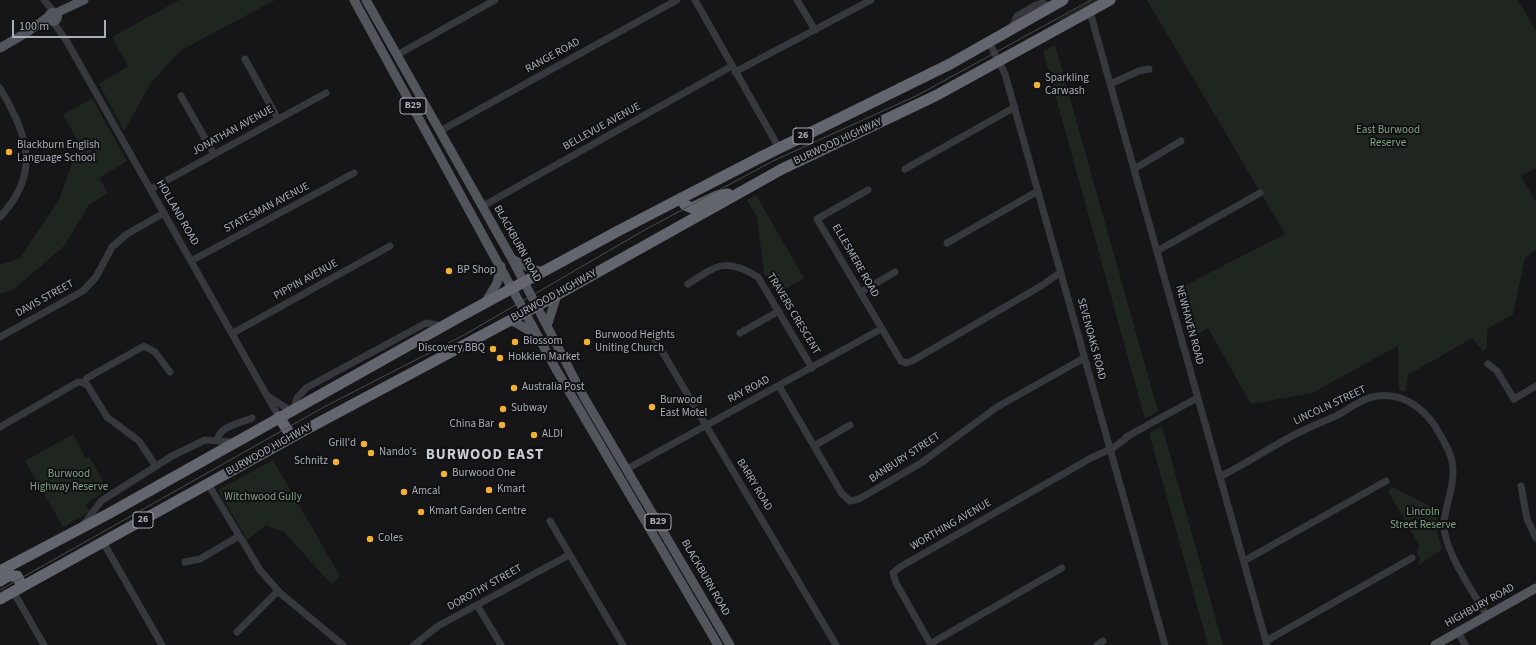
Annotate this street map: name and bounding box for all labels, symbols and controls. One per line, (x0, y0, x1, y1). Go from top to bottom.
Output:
scale bar (14, 12, 108, 38)
text: 100 m (19, 18, 49, 35)
street label: RANGE ROAD (523, 36, 583, 76)
place label: Sparkling Carwash (1045, 72, 1089, 98)
marker: Sparkling Carwash (1032, 80, 1042, 90)
road number: B29 (400, 98, 426, 114)
street label: BELLEVUE AVENUE (561, 100, 643, 154)
street label: JONATHAN AVENUE (190, 103, 276, 159)
street label: BURWOOD HIGHWAY (792, 116, 884, 168)
park label: East Burwood Reserve (1356, 124, 1420, 150)
road number: 26 (793, 128, 813, 144)
place label: Blackburn English Language School (17, 139, 100, 165)
marker: Blackburn English Language School (4, 147, 14, 157)
street label: HOLLAND ROAD (153, 178, 201, 248)
street label: STATESMAN AVENUE (222, 180, 312, 236)
street label: BLACKBURN ROAD (490, 203, 544, 285)
street label: ELLESMERE ROAD (829, 222, 881, 300)
street label: PIPPIN AVENUE (272, 257, 340, 303)
place label: BP Shop (457, 264, 496, 278)
marker: BP Shop (444, 266, 454, 276)
street label: BURWOOD HIGHWAY (509, 267, 599, 325)
street label: TRAVERS CRESCENT (763, 271, 823, 357)
street label: DAVIS STREET (14, 278, 76, 320)
street label: NEWHAVEN ROAD (1172, 284, 1206, 366)
street label: SEVENOAKS ROAD (1074, 297, 1108, 381)
place label: Burwood Heights Uniting Church (595, 329, 675, 355)
place label: Blossom (523, 335, 563, 349)
marker: Blossom (510, 337, 520, 347)
marker: Burwood Heights Uniting Church (582, 337, 592, 347)
place label: Discovery BBQ (418, 342, 485, 356)
marker: Discovery BBQ (488, 344, 498, 354)
place label: Hokkien Market (508, 351, 580, 365)
marker: Hokkien Market (495, 353, 505, 363)
street label: RAY ROAD (726, 373, 772, 407)
place label: Australia Post (522, 381, 584, 395)
marker: Australia Post (509, 383, 519, 393)
street label: LINCOLN STREET (1292, 383, 1368, 429)
place label: Burwood East Motel (660, 394, 707, 420)
place label: Subway (511, 402, 547, 416)
marker: Burwood East Motel (647, 402, 657, 412)
marker: Subway (498, 404, 508, 414)
place label: China Bar (449, 418, 494, 432)
marker: China Bar (497, 420, 507, 430)
street label: BURWOOD HIGHWAY (224, 421, 314, 479)
place label: ALDI (542, 428, 563, 442)
marker: ALDI (529, 430, 539, 440)
street label: BANBURY STREET (867, 430, 943, 486)
place label: Grill'd (329, 437, 356, 451)
marker: Grill'd (359, 439, 369, 449)
place label: Nando's (379, 446, 417, 460)
district label: BURWOOD EAST (426, 447, 544, 465)
marker: Nando's (366, 448, 376, 458)
place label: Schnitz (294, 455, 328, 469)
street label: BARRY ROAD (733, 456, 775, 514)
marker: Schnitz (331, 457, 341, 467)
place label: Burwood One (452, 467, 515, 481)
park label: Burwood Highway Reserve (30, 468, 108, 494)
marker: Burwood One (439, 469, 449, 479)
place label: Kmart (497, 483, 526, 497)
place label: Amcal (412, 485, 440, 499)
marker: Kmart (484, 485, 494, 495)
marker: Amcal (399, 487, 409, 497)
park label: Witchwood Gully (224, 491, 302, 505)
street label: WORTHING AVENUE (908, 496, 994, 554)
place label: Kmart Garden Centre (429, 505, 526, 519)
park label: Lincoln Street Reserve (1390, 506, 1456, 532)
marker: Kmart Garden Centre (416, 507, 426, 517)
road number: 26 (133, 512, 153, 528)
road number: B29 (645, 514, 671, 530)
place label: Coles (378, 532, 403, 546)
marker: Coles (365, 534, 375, 544)
street label: BLACKBURN ROAD (678, 538, 732, 618)
street label: DOROTHY STREET (445, 562, 525, 614)
street label: HIGHBURY ROAD (1443, 581, 1517, 631)

